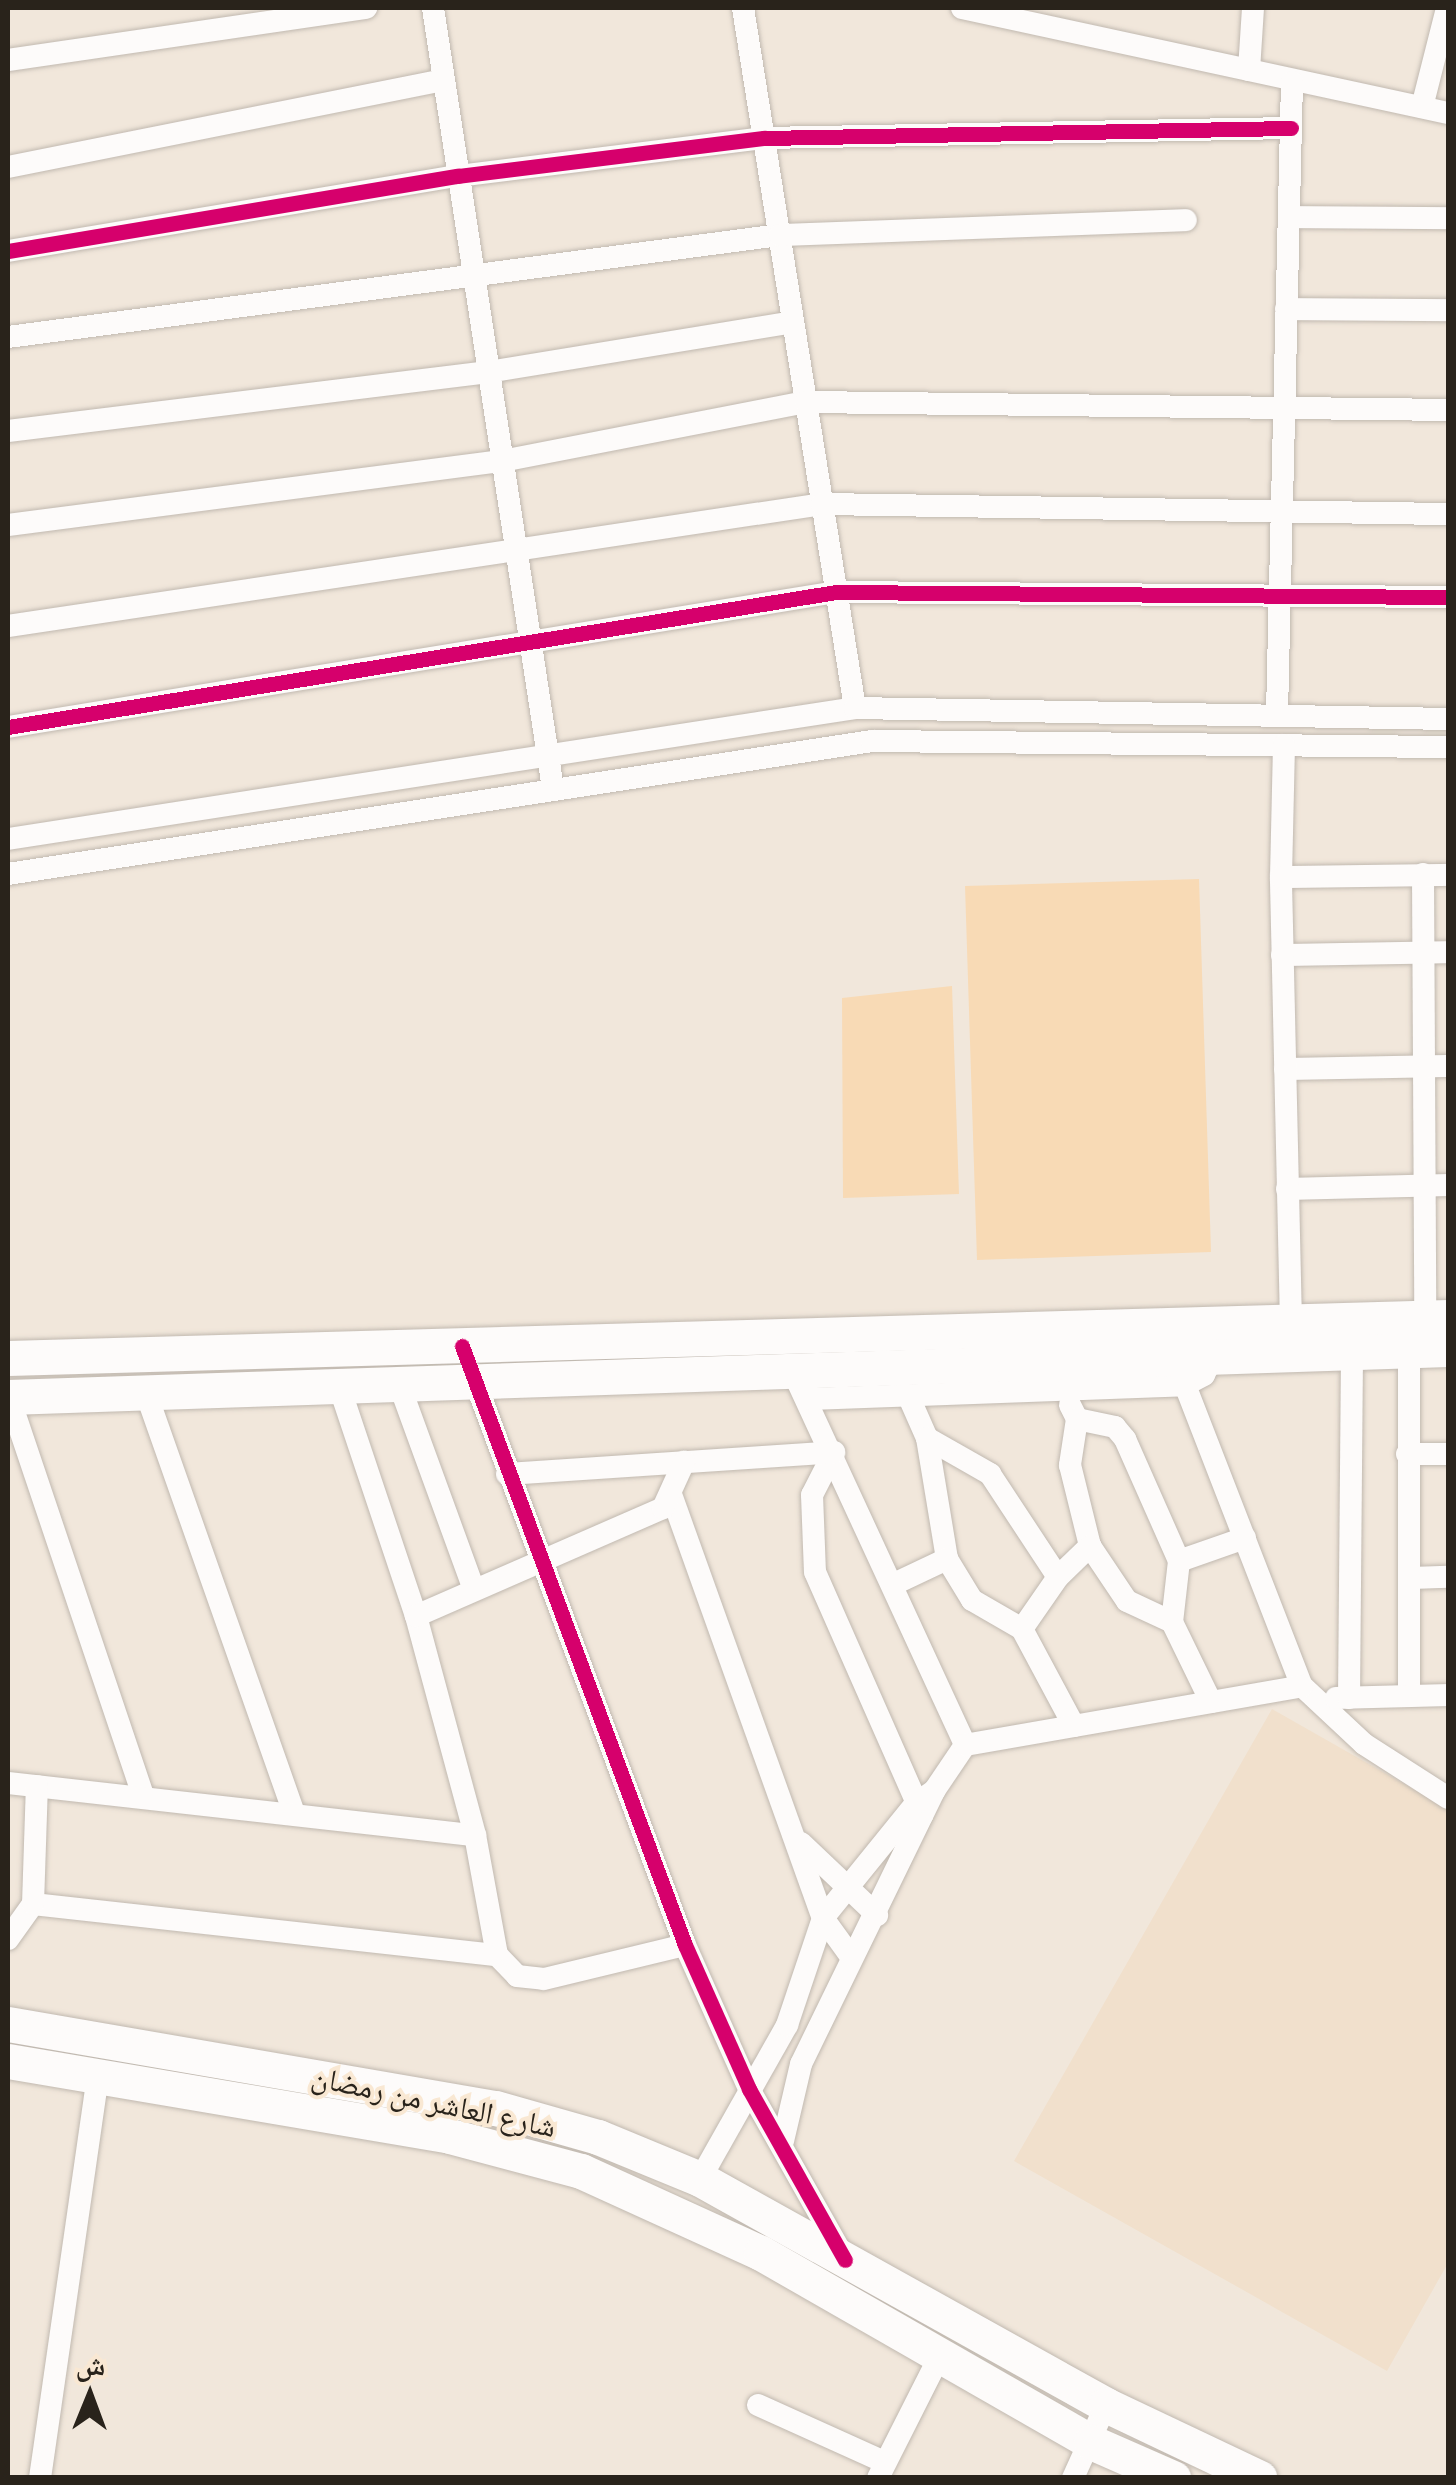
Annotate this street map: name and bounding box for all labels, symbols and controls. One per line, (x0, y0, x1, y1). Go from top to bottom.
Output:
street label: شارع العاشر من رمضان (309, 2058, 559, 2144)
north arrow (40, 2345, 140, 2445)
text: ش (75, 2347, 106, 2383)

